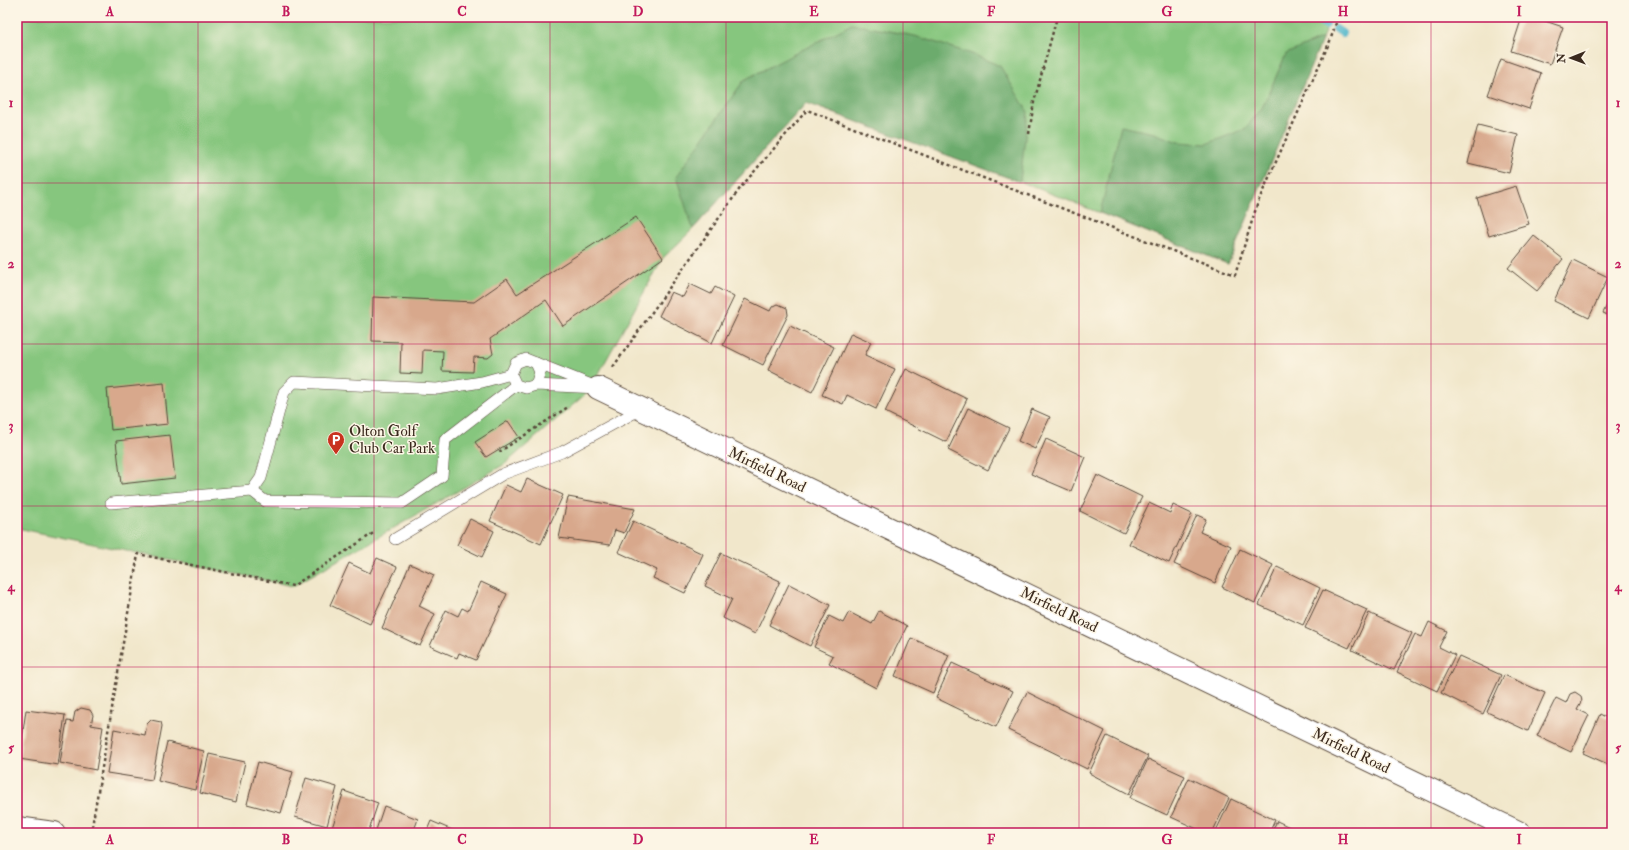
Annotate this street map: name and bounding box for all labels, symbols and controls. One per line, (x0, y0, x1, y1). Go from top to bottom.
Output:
text: A (105, 4, 115, 20)
text: B (282, 4, 290, 20)
text: C (457, 4, 467, 20)
text: D (633, 4, 644, 20)
text: E (809, 4, 819, 20)
text: F (987, 4, 996, 20)
text: G (1162, 4, 1173, 20)
text: H (1338, 4, 1349, 20)
text: I (1516, 4, 1522, 20)
north arrow (1551, 38, 1591, 78)
text: N (1555, 52, 1568, 64)
text: 1 (9, 95, 14, 111)
text: 1 (1616, 95, 1621, 111)
text: 2 (8, 256, 15, 272)
text: 2 (1615, 256, 1622, 272)
text: 3 (9, 418, 14, 434)
text: 3 (1616, 418, 1621, 434)
place label: Olton Golf Club Car Park (349, 422, 435, 458)
parking icon: Olton Golf Club Car Park (326, 430, 346, 455)
street label: Mirfield Road (725, 443, 810, 497)
text: 4 (6, 579, 15, 595)
text: 4 (1613, 579, 1622, 595)
street label: Mirfield Road (1017, 583, 1102, 637)
street label: Mirfield Road (1309, 724, 1394, 778)
text: 5 (8, 740, 14, 756)
text: 5 (1615, 740, 1621, 756)
text: A (105, 832, 115, 848)
text: B (282, 832, 290, 848)
text: C (457, 832, 467, 848)
text: D (633, 832, 644, 848)
text: E (809, 832, 819, 848)
text: F (987, 832, 996, 848)
text: G (1162, 832, 1173, 848)
text: H (1338, 832, 1349, 848)
text: I (1516, 832, 1522, 848)

